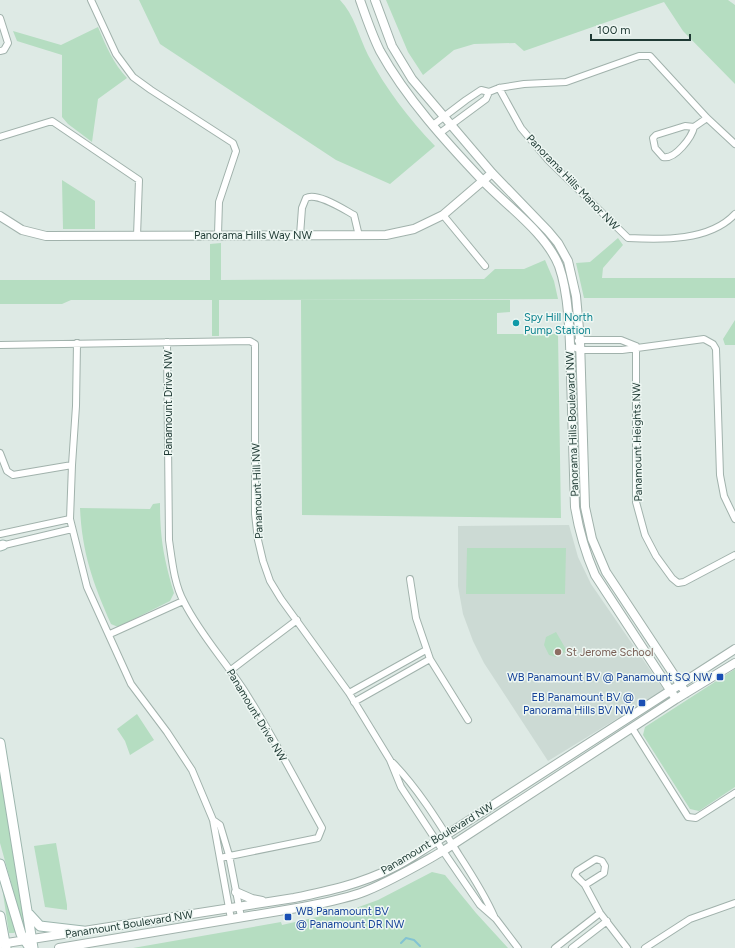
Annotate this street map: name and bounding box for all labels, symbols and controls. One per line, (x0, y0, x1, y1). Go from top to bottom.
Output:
scale bar (591, 16, 690, 42)
text: 100 m (597, 23, 631, 37)
street label: Panorama Hills Manor NW (524, 132, 622, 233)
street label: Panorama Hills Way NW (194, 229, 312, 242)
place label: Spy Hill North Pump Station (524, 311, 593, 337)
marker: Spy Hill North Pump Station (511, 318, 521, 328)
street label: Panamount Drive NW (162, 350, 175, 456)
street label: Panorama Hills Boulevard NW (563, 351, 582, 497)
street label: Panamount Heights NW (630, 382, 645, 502)
street label: Panamount Hill NW (249, 442, 266, 539)
place label: St Jerome School (566, 646, 654, 659)
marker: St Jerome School (553, 647, 563, 657)
street label: Panamount Drive NW (224, 667, 290, 764)
place label: WB Panamount BV @ Panamount SQ NW (507, 671, 712, 684)
marker: WB Panamount BV @ Panamount SQ NW (715, 672, 725, 682)
place label: EB Panamount BV @ Panorama Hills BV NW (523, 691, 634, 717)
marker: EB Panamount BV @ Panorama Hills BV NW (637, 698, 647, 708)
street label: Panamount Boulevard NW (379, 799, 496, 877)
place label: WB Panamount BV @ Panamount DR NW (296, 905, 405, 931)
street label: Panamount Boulevard NW (64, 908, 194, 941)
marker: WB Panamount BV @ Panamount DR NW (283, 912, 293, 922)

